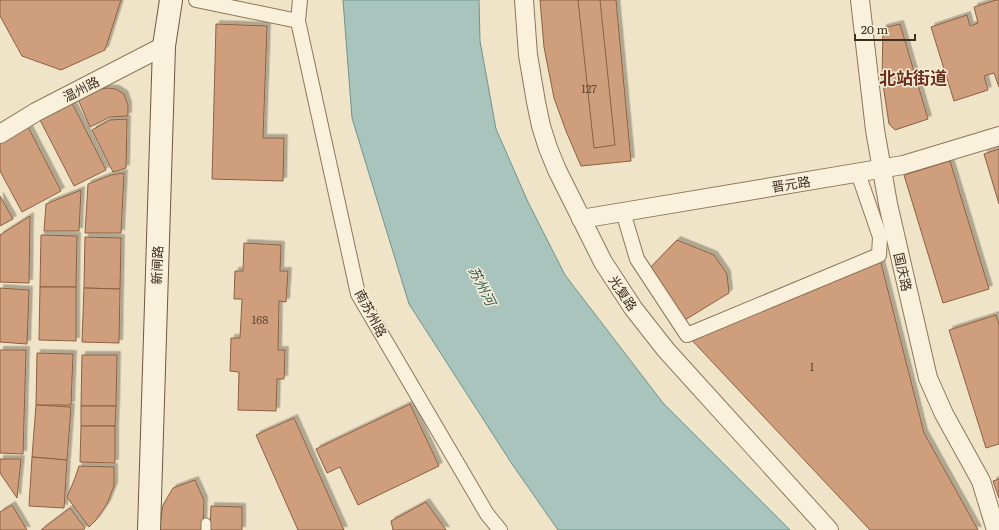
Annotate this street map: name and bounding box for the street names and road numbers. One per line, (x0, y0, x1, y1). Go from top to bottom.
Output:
street label: 温州路 (59, 71, 102, 106)
street label: 晋元路 (770, 171, 812, 196)
street label: 新闸路 (146, 245, 167, 285)
street label: 国庆路 (890, 251, 917, 293)
street label: 光复路 (605, 271, 642, 314)
street label: 南苏州路 (351, 285, 392, 340)

